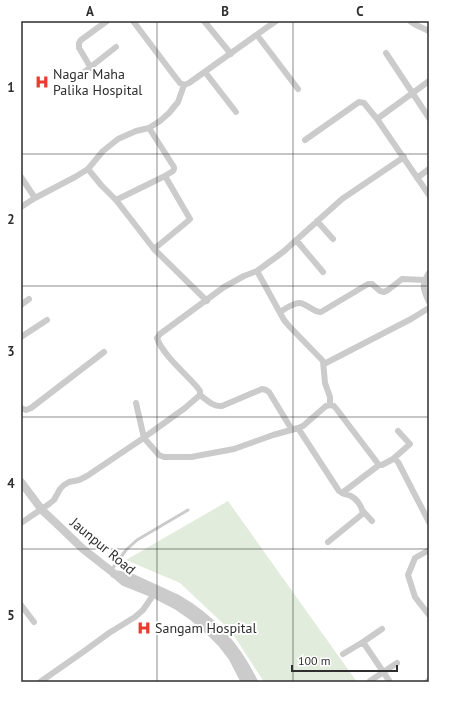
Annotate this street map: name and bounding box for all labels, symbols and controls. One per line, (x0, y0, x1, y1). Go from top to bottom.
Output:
text: A (86, 3, 94, 20)
text: B (221, 3, 229, 20)
text: C (356, 3, 364, 20)
place label: Nagar Maha Palika Hospital (53, 65, 142, 99)
hospital icon: Nagar Maha Palika Hospital (34, 74, 50, 90)
text: 1 (7, 79, 15, 96)
text: 2 (7, 211, 15, 228)
text: 3 (7, 343, 15, 360)
text: 4 (7, 475, 15, 492)
street label: Jaunpur Road (66, 513, 139, 578)
text: 5 (7, 607, 15, 624)
place label: Sangam Hospital (155, 619, 257, 637)
hospital icon: Sangam Hospital (136, 620, 152, 636)
scale bar (292, 647, 397, 673)
text: 100 m (298, 653, 331, 668)

